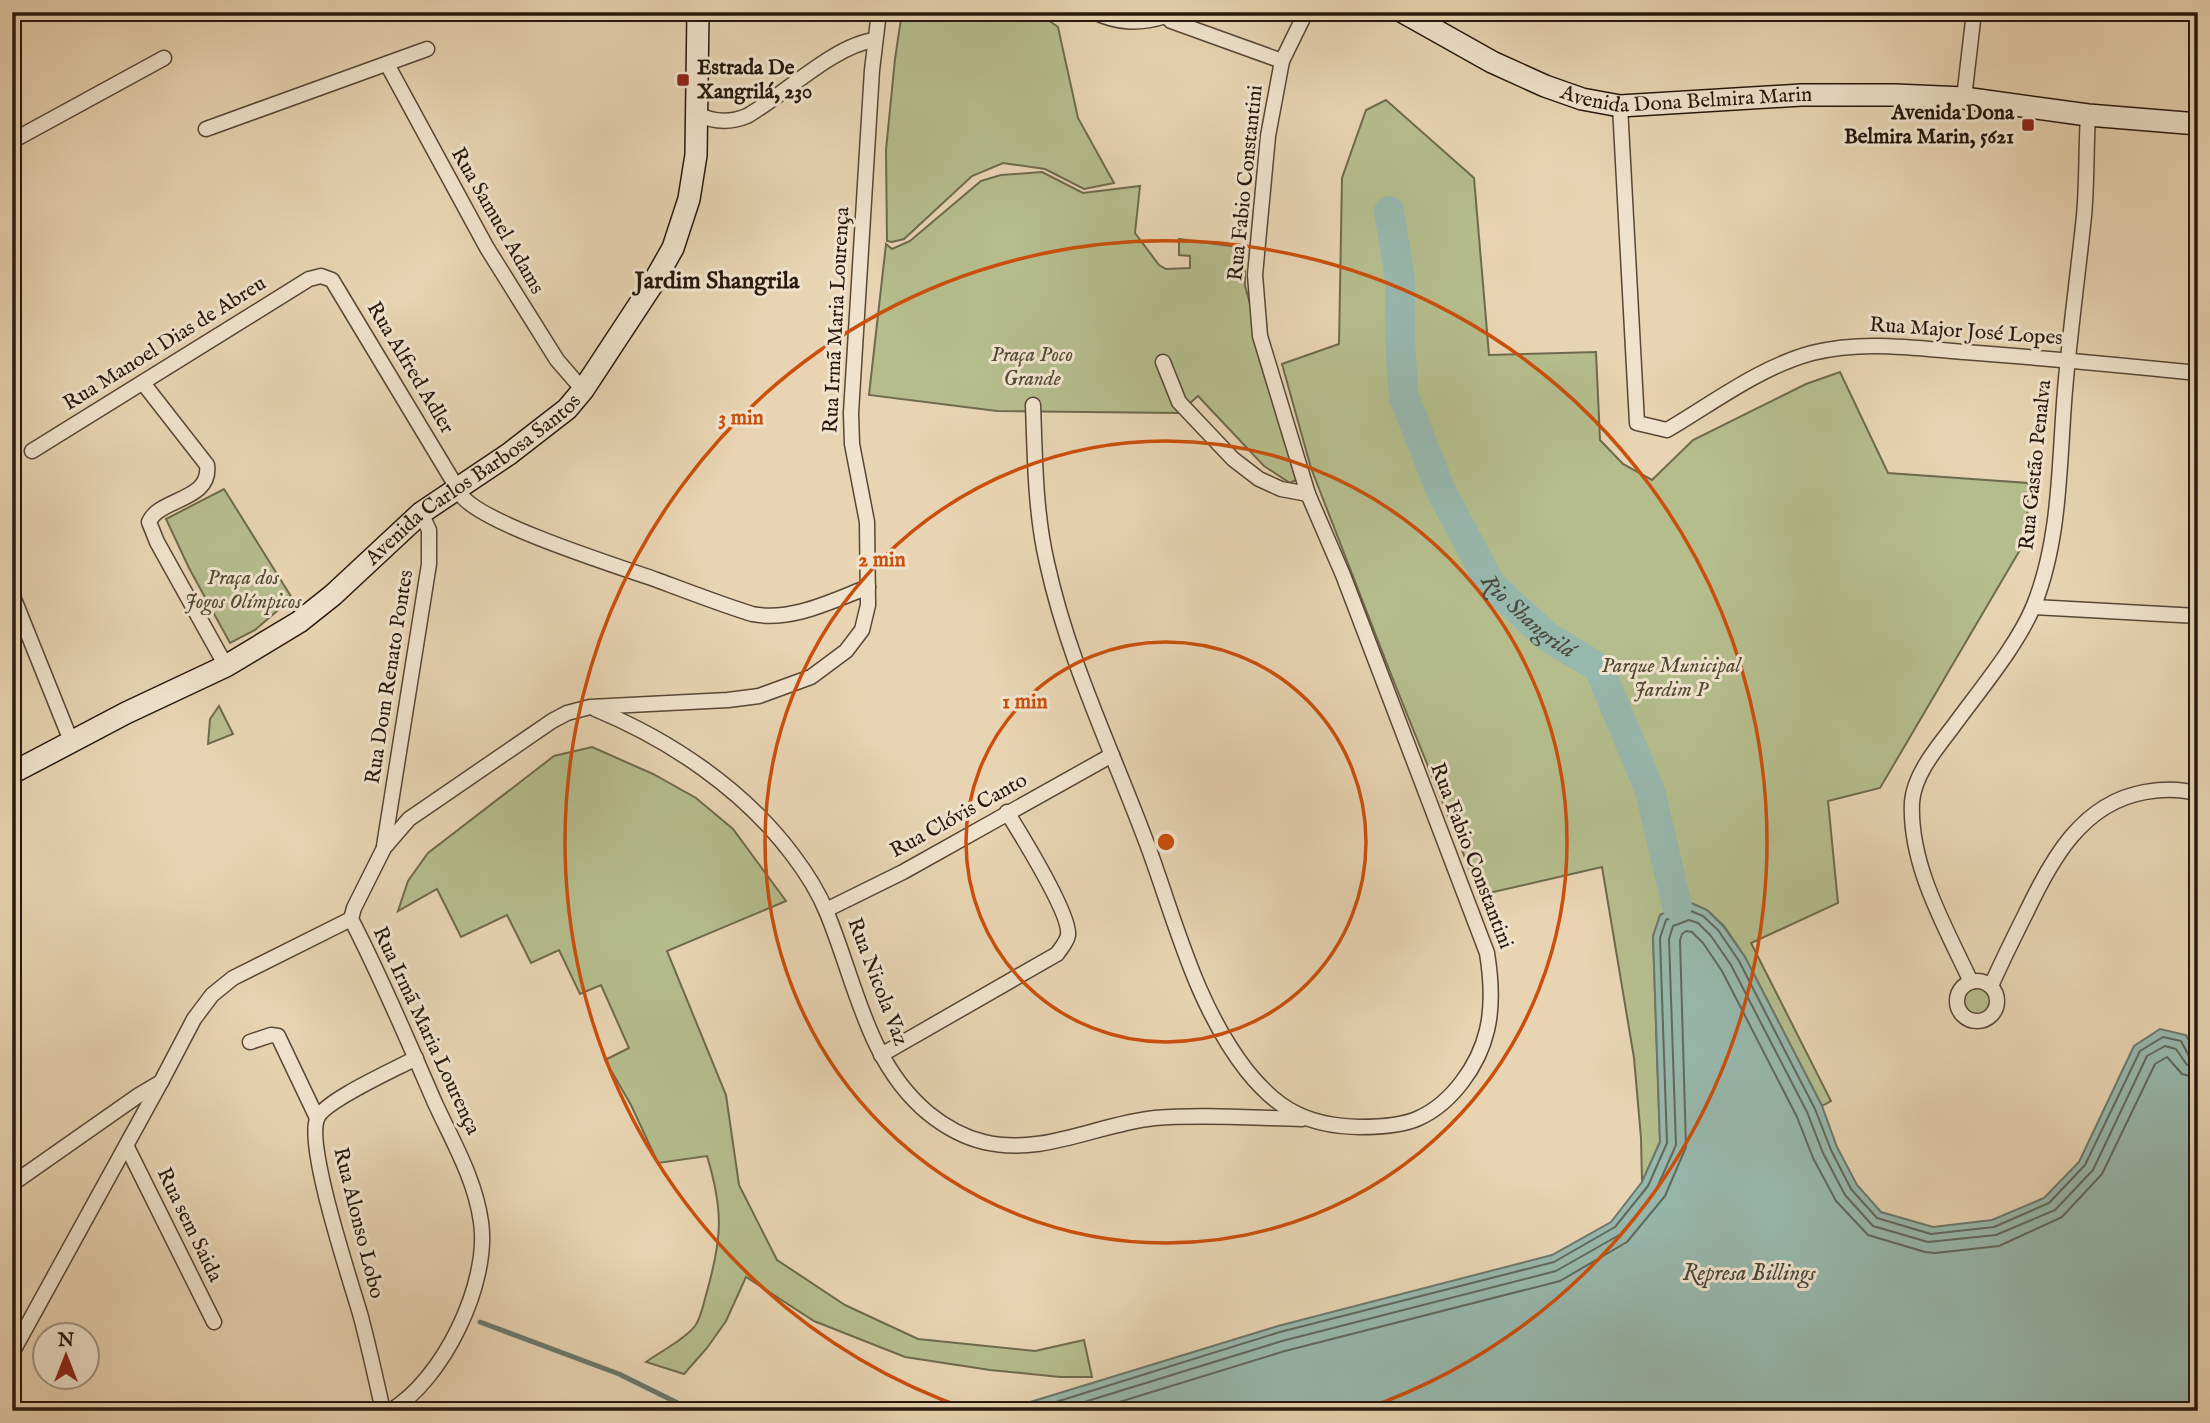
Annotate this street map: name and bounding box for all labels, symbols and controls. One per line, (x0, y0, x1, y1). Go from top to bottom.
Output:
place label: Estrada De Xangrilá, 230 (696, 55, 812, 106)
marker: Estrada De Xangrilá, 230 (675, 72, 691, 88)
street label: Avenida Dona Belmira Marin (1556, 79, 1812, 119)
street label: Rua Fabio Constantini (1222, 84, 1270, 282)
place label: Avenida Dona Belmira Marin, 5621 (1844, 100, 2015, 151)
marker: Avenida Dona Belmira Marin, 5621 (2020, 117, 2036, 133)
street label: Rua Samuel Adams (444, 143, 550, 299)
street label: Rua Irmã Maria Lourença (818, 205, 856, 434)
district label: Jardim Shangrila (632, 266, 800, 297)
street label: Rua Manoel Dias de Abreu (59, 270, 272, 418)
street label: Rua Alfred Adler (360, 297, 460, 439)
street label: Rua Major José Lopes (1869, 312, 2063, 352)
park label: Praça Poco Grande (991, 342, 1073, 393)
street label: Rua Gastão Penalva (2014, 377, 2058, 552)
street label: Avenida Carlos Barbosa Santos (359, 388, 587, 572)
text: 3 min (718, 405, 764, 432)
text: 2 min (858, 547, 906, 574)
park label: Praça dos Jogos Olímpicos (184, 565, 303, 616)
street label: Rua Dom Renato Pontes (360, 568, 420, 786)
water label: Rio Shangrilá (1474, 570, 1583, 666)
park label: Parque Municipal Jardim P (1602, 653, 1743, 704)
text: 1 min (1002, 689, 1048, 716)
street label: Rua Fabio Constantini (1423, 759, 1519, 953)
street label: Rua Clóvis Canto (886, 767, 1032, 865)
centre of rings (1154, 830, 1178, 854)
street label: Rua Nicola Vaz (840, 914, 914, 1050)
street label: Rua Irmã Maria Lourença (366, 923, 487, 1140)
street label: Rua Alonso Lobo (326, 1145, 390, 1301)
street label: Rua sem Saida (150, 1163, 229, 1287)
water label: Represa Billings (1682, 1259, 1816, 1289)
north arrow (32, 1322, 102, 1392)
text: N (57, 1329, 75, 1353)

